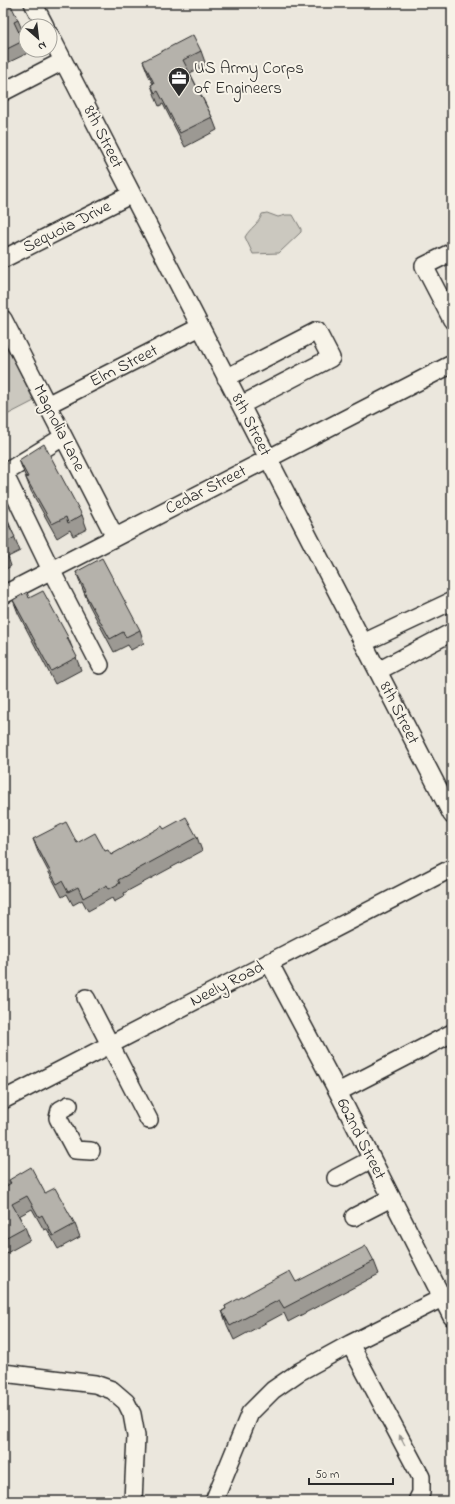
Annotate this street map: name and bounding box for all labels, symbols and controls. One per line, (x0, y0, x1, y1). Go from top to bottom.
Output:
north arrow (18, 18, 58, 58)
text: N (35, 37, 49, 55)
place label: US Army Corps of Engineers (194, 56, 304, 103)
office icon: US Army Corps of Engineers (166, 65, 192, 98)
street label: 8th Street (77, 101, 130, 173)
street label: Sequoia Drive (19, 194, 116, 260)
street label: Elm Street (86, 338, 163, 394)
street label: Magnolia Lane (25, 380, 92, 477)
street label: 8th Street (225, 389, 278, 461)
street label: Cedar Street (161, 459, 251, 521)
street label: 8th Street (373, 677, 426, 749)
street label: Neely Road (186, 954, 269, 1014)
street label: 602nd Street (330, 1094, 392, 1184)
one-way arrow (398, 1434, 405, 1445)
scale bar (309, 1460, 393, 1486)
text: 50 m (315, 1466, 339, 1484)

